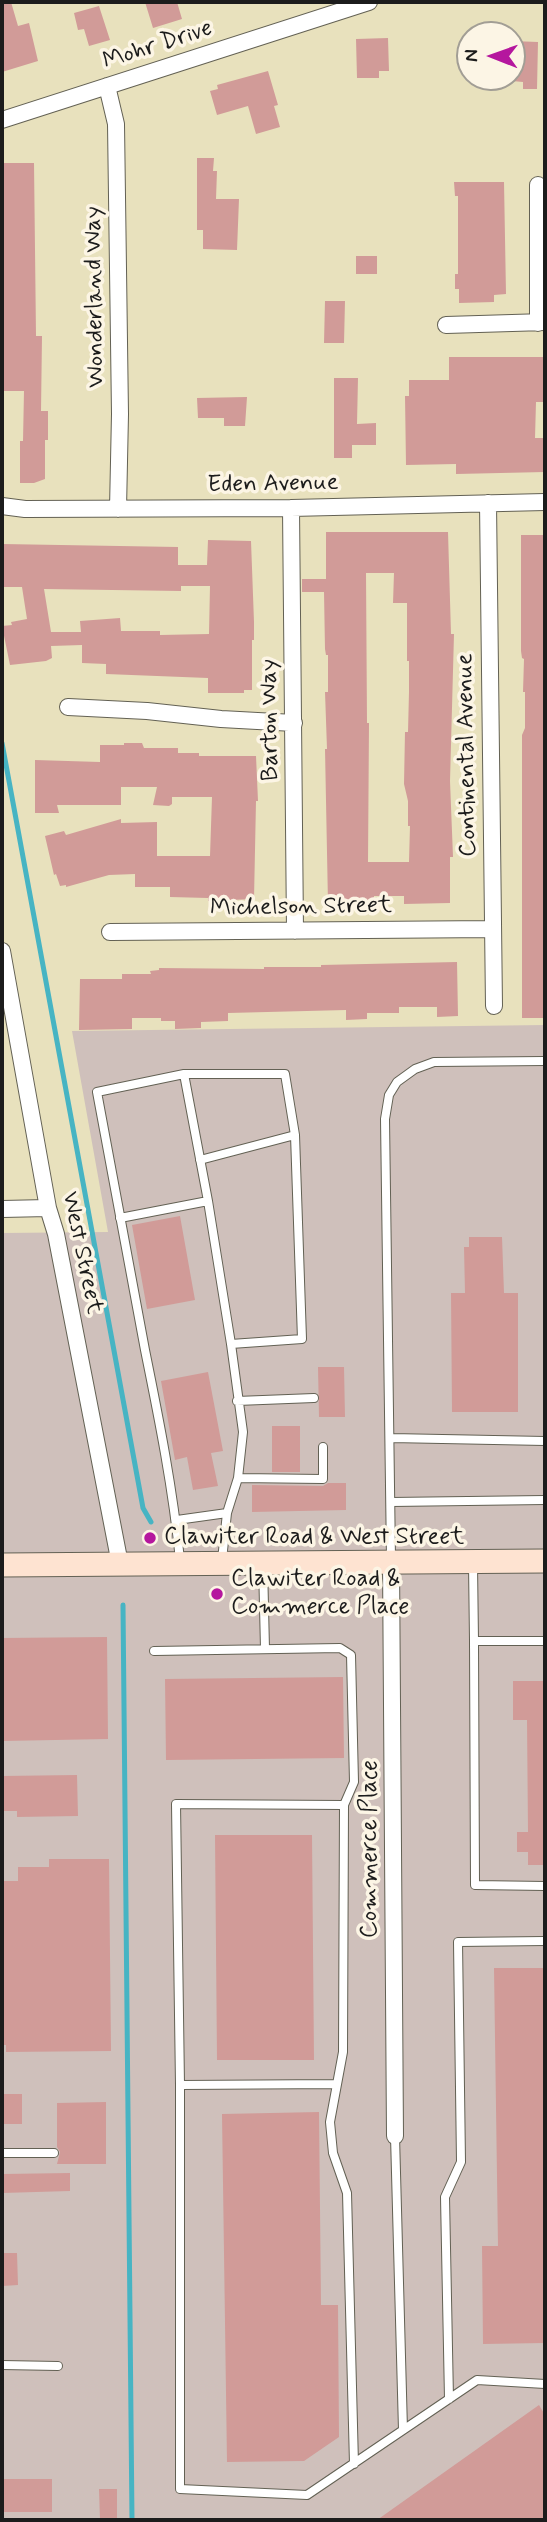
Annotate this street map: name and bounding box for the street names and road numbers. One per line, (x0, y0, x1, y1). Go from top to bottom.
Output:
street label: Mohr Drive (99, 15, 217, 77)
street label: Wonderland Way (80, 206, 112, 388)
street label: Eden Avenue (207, 469, 339, 501)
street label: Continental Avenue (452, 653, 484, 857)
street label: Barton Way (256, 659, 286, 781)
street label: Michelson Street (210, 892, 392, 924)
street label: West Street (54, 1189, 108, 1317)
street label: Commerce Place (357, 1760, 385, 1938)

